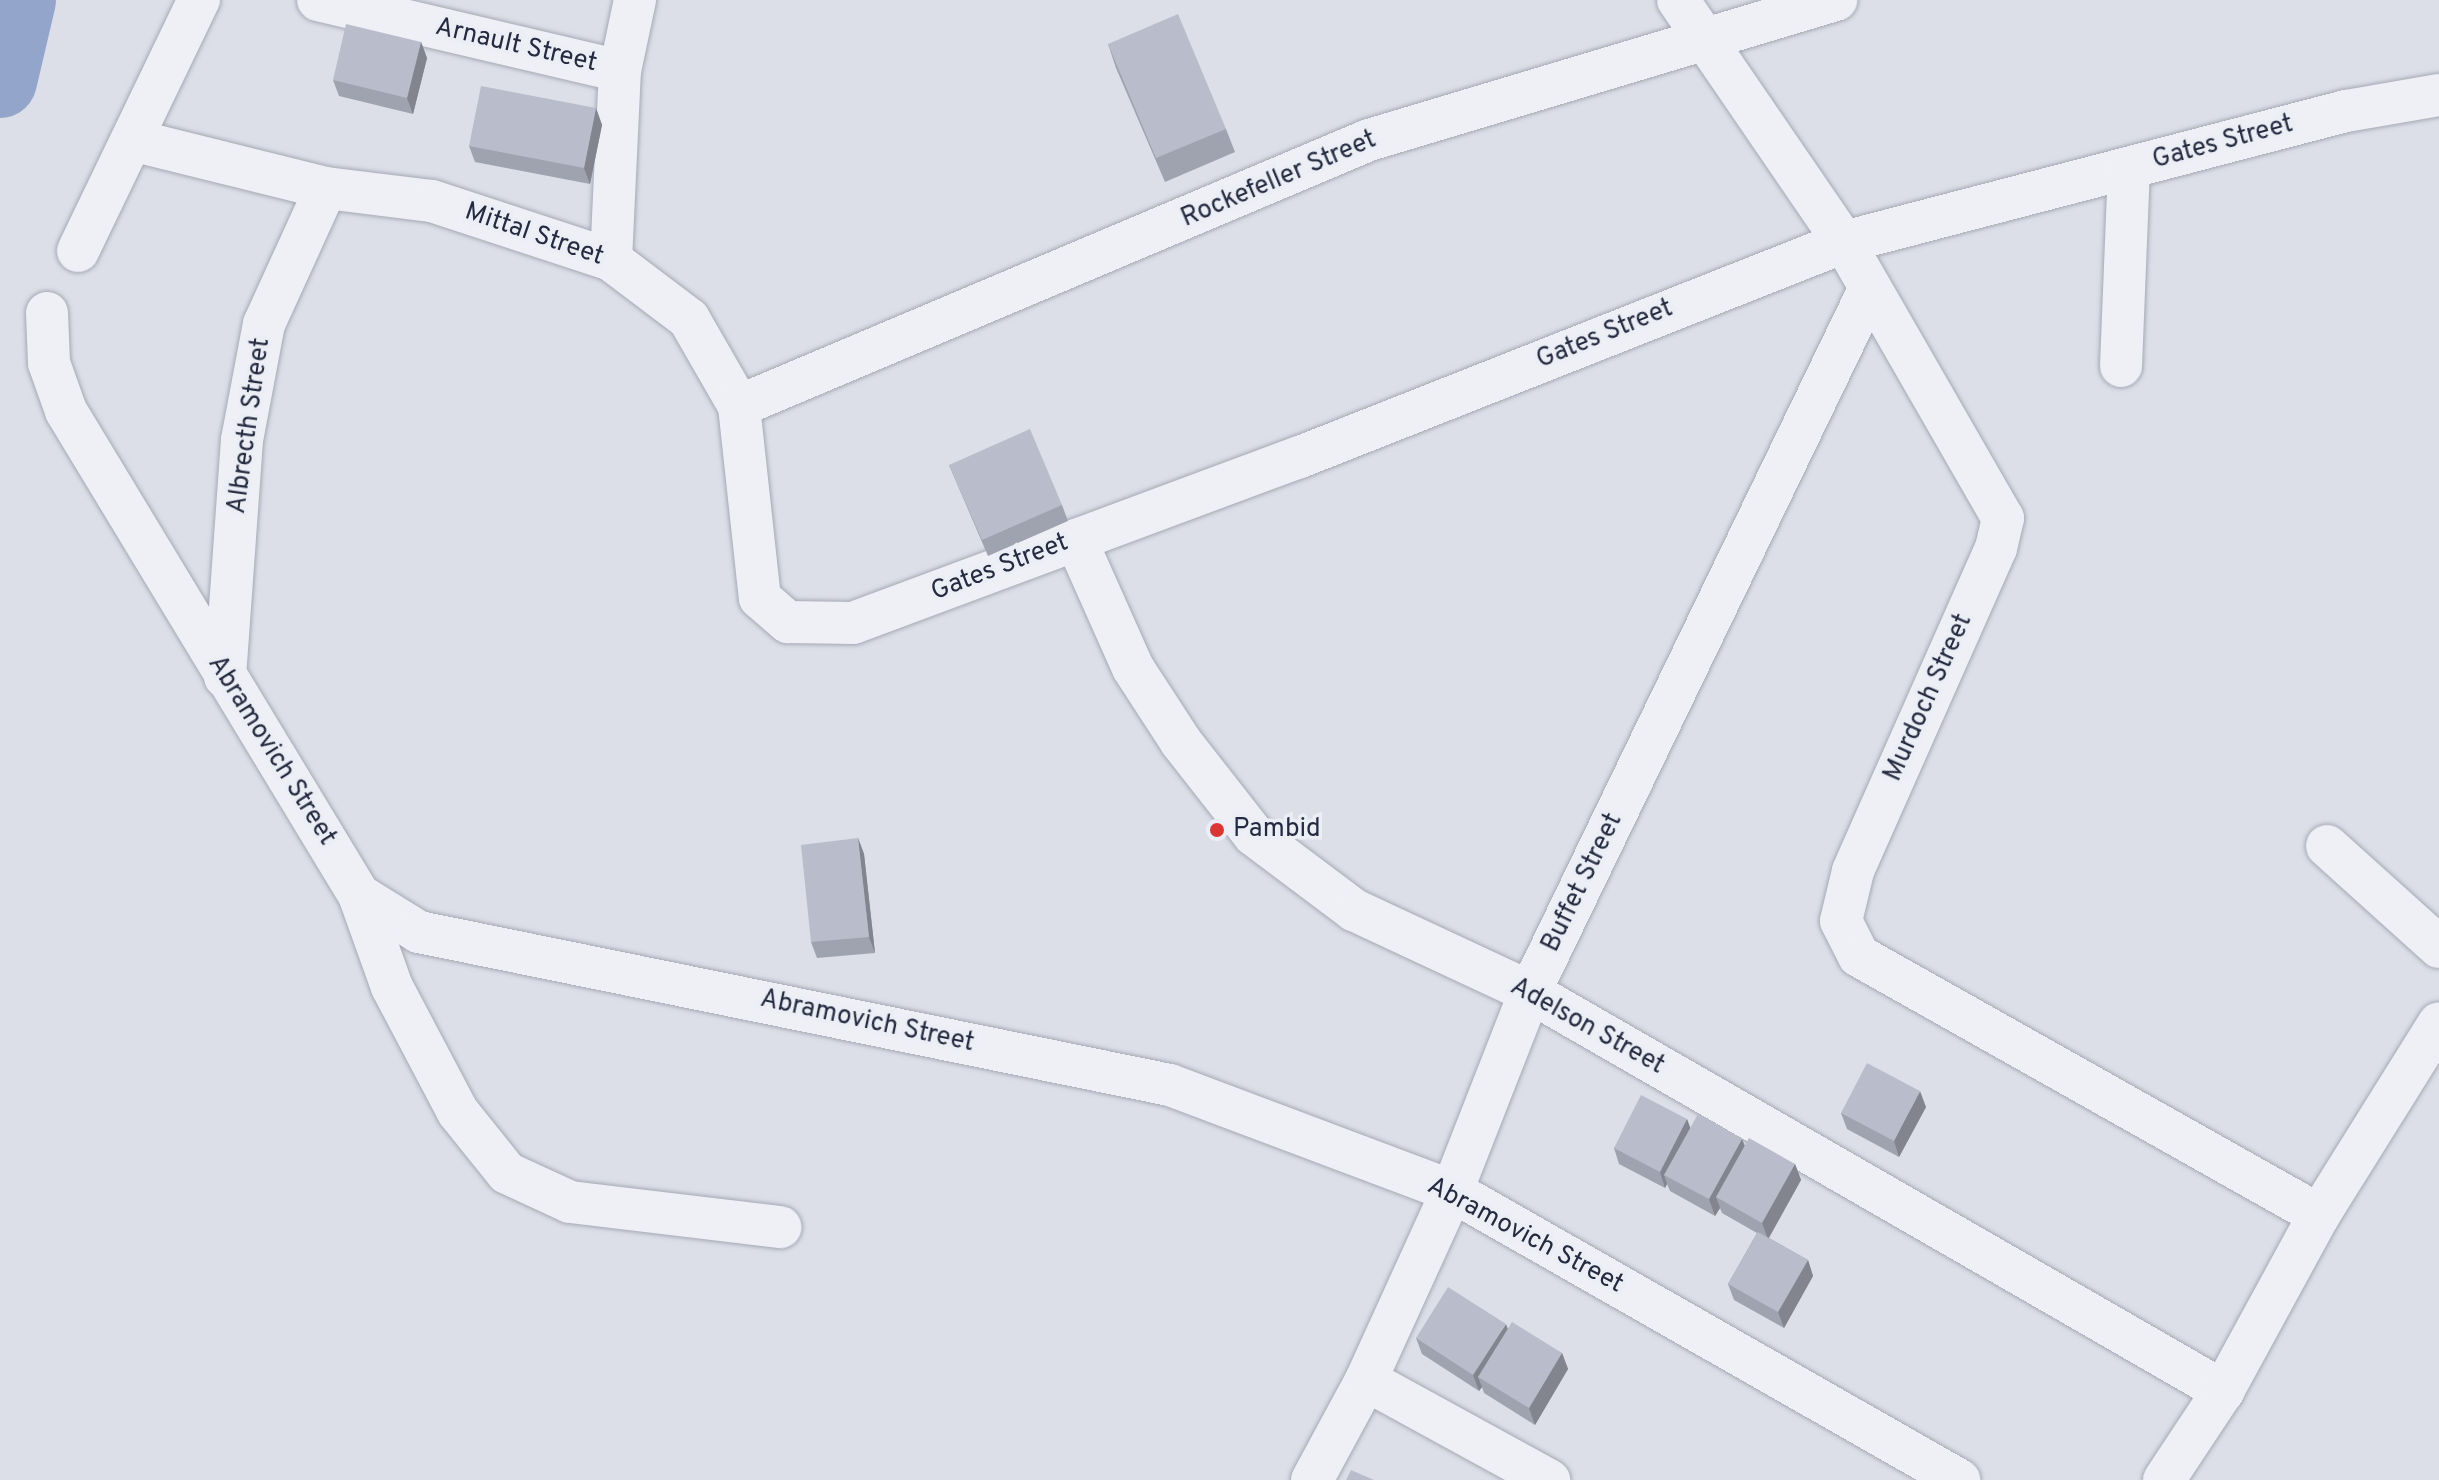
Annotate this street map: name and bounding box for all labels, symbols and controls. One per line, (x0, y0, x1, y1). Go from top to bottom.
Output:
street label: Arnault Street (432, 12, 600, 80)
street label: Gates Street (2149, 109, 2297, 177)
street label: Rockefeller Street (1177, 125, 1381, 235)
street label: Mittal Street (461, 197, 607, 273)
street label: Gates Street (1532, 293, 1678, 377)
street label: Albrecth Street (222, 336, 278, 516)
street label: Gates Street (927, 528, 1073, 608)
street label: Murdoch Street (1878, 609, 1980, 787)
street label: Abramovich Street (200, 650, 342, 852)
street label: Buffet Street (1536, 809, 1630, 957)
place label: Pambid (1233, 814, 1321, 846)
marker: Pambid (1208, 821, 1226, 839)
street label: Adelson Street (1504, 972, 1670, 1082)
street label: Abramovich Street (757, 984, 977, 1060)
street label: Abramovich Street (1422, 1171, 1628, 1301)

